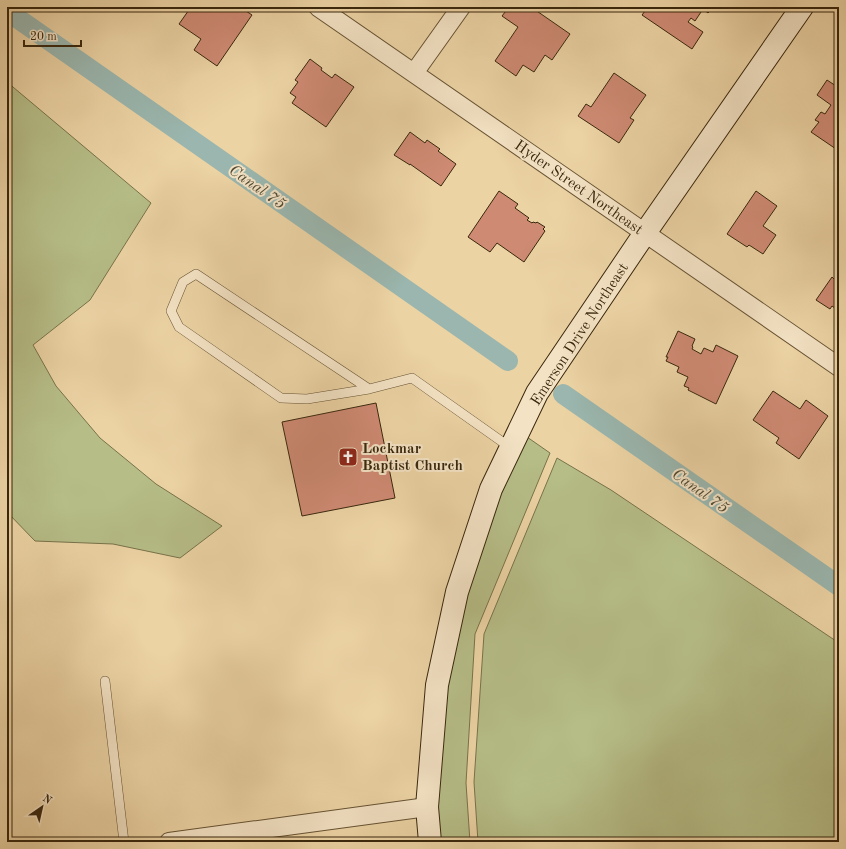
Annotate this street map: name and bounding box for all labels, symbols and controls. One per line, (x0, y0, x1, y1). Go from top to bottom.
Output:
scale bar (24, 22, 81, 48)
text: 20 m (30, 31, 57, 43)
street label: Hyder Street Northeast (511, 138, 645, 238)
water label: Canal 75 (226, 163, 289, 213)
street label: Emerson Drive Northeast (529, 261, 632, 409)
place label: Lockmar Baptist Church (362, 442, 463, 474)
church icon: Lockmar Baptist Church (337, 446, 359, 468)
water label: Canal 75 (669, 467, 732, 517)
north arrow (22, 787, 62, 827)
text: N (40, 793, 54, 807)

